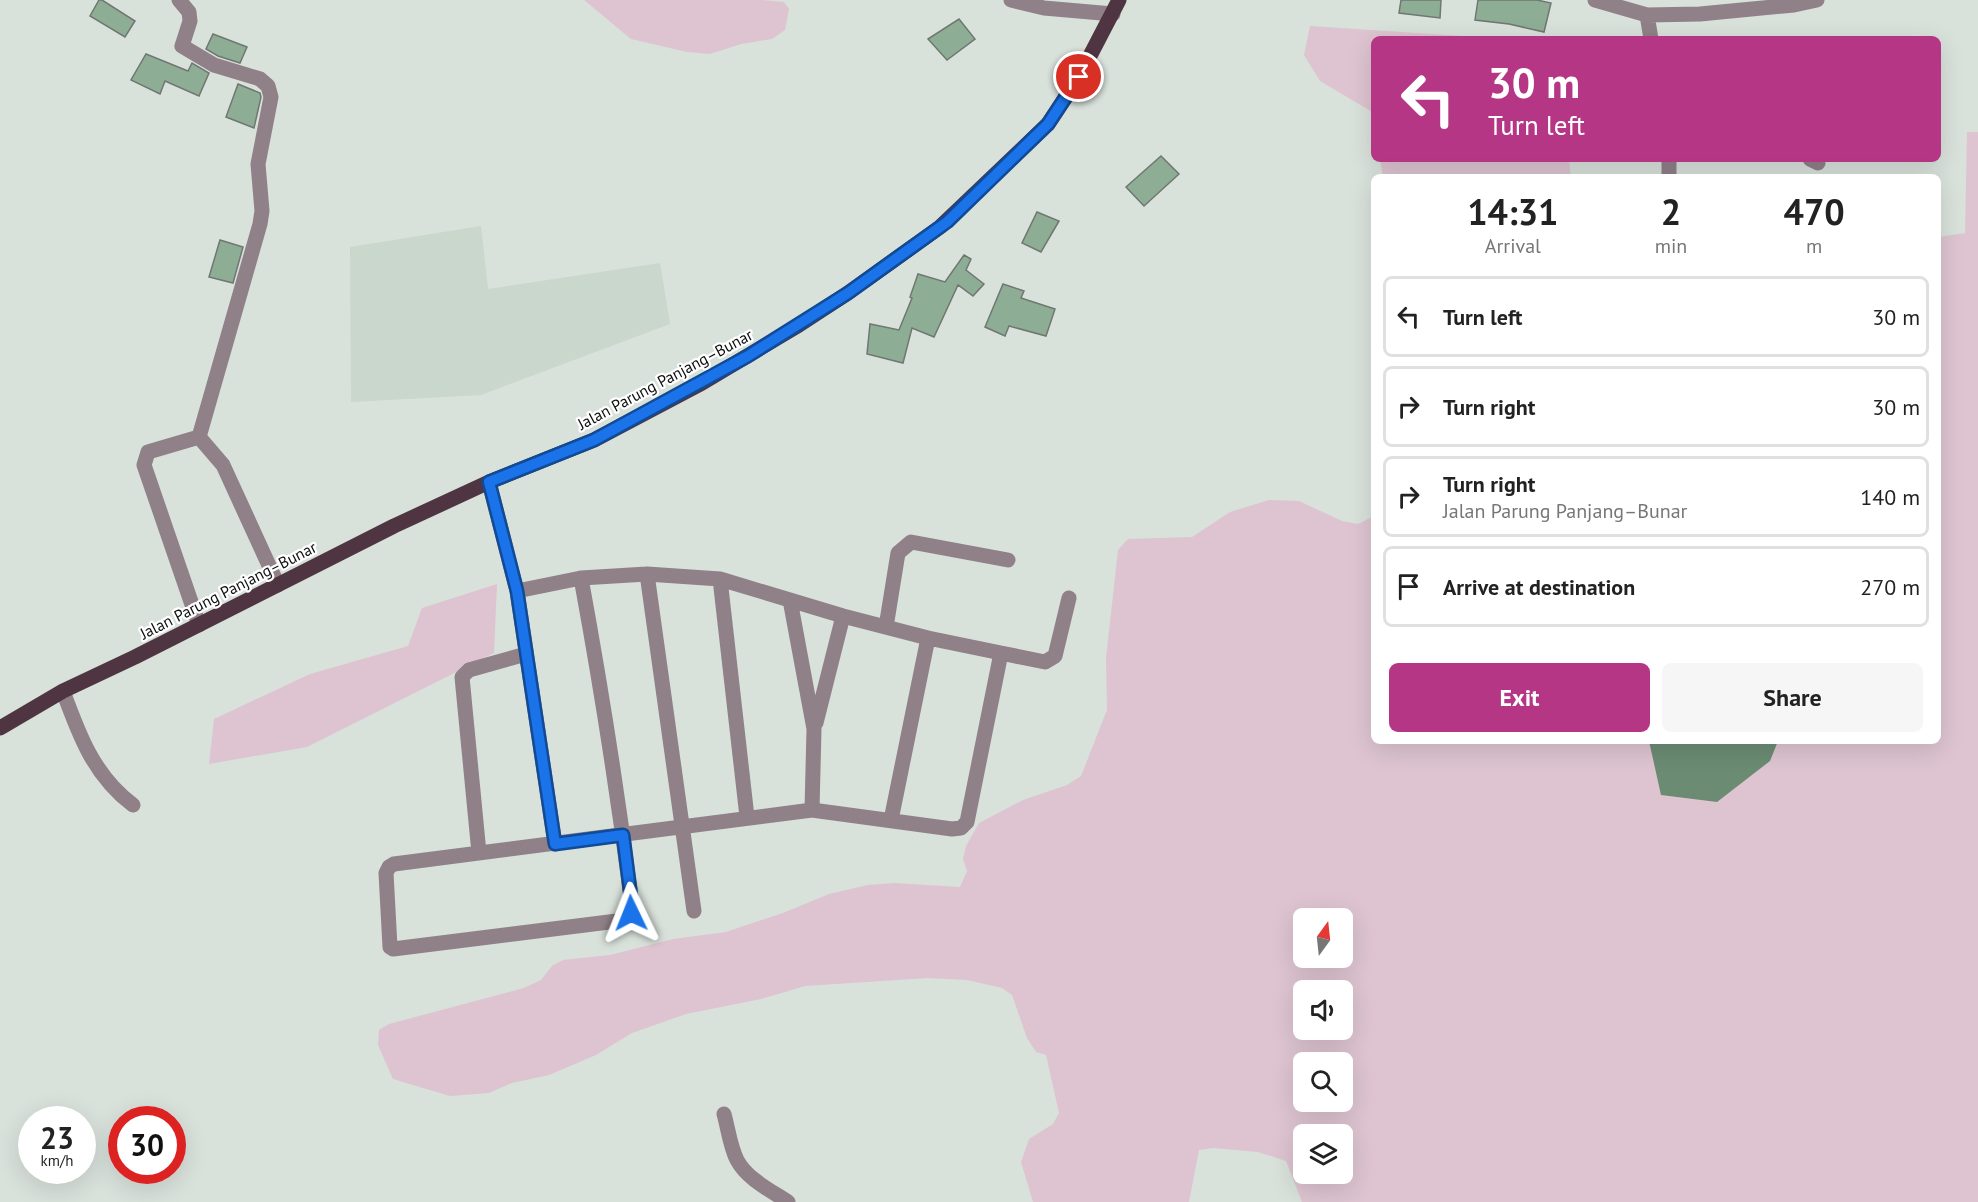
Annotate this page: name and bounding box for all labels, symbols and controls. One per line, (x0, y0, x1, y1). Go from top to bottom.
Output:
pin (1053, 51, 1104, 102)
text: 30 m (1488, 55, 1580, 110)
icon: arrive (1062, 60, 1095, 93)
icon: left (1389, 60, 1467, 138)
text: Turn left (1488, 108, 1585, 142)
text: 14:31 (1467, 188, 1559, 235)
text: 2 (1661, 188, 1681, 235)
text: 470 (1784, 188, 1845, 235)
text: Arrival (1485, 233, 1541, 259)
text: min (1655, 233, 1687, 259)
text: m (1806, 233, 1822, 259)
icon: left (1392, 300, 1425, 333)
text: Turn left (1443, 303, 1523, 331)
text: 30 m (1872, 303, 1920, 331)
street label: Jalan Parung Panjang–Bunar (573, 324, 756, 434)
icon: right (1392, 390, 1425, 423)
text: Turn right (1443, 393, 1535, 421)
text: 30 m (1872, 393, 1920, 421)
text: Turn right (1443, 470, 1535, 498)
icon: right (1392, 480, 1425, 513)
text: 140 m (1860, 483, 1920, 511)
text: Jalan Parung Panjang–Bunar (1443, 498, 1687, 524)
street label: Jalan Parung Panjang–Bunar (135, 536, 320, 644)
icon: arrive (1392, 570, 1425, 603)
text: Arrive at destination (1443, 573, 1635, 601)
text: 270 m (1860, 573, 1920, 601)
button: Exit (1389, 663, 1650, 732)
button: Share (1662, 663, 1923, 732)
position arrow (599, 881, 663, 945)
north arrow (1293, 908, 1353, 968)
map controls (1293, 908, 1353, 1184)
button: sound (1293, 980, 1353, 1040)
button: search (1293, 1052, 1353, 1112)
speed limit sign: 30 (108, 1106, 186, 1184)
text: 23 (40, 1118, 74, 1157)
button: layers (1293, 1124, 1353, 1184)
text: km/h (41, 1151, 73, 1170)

